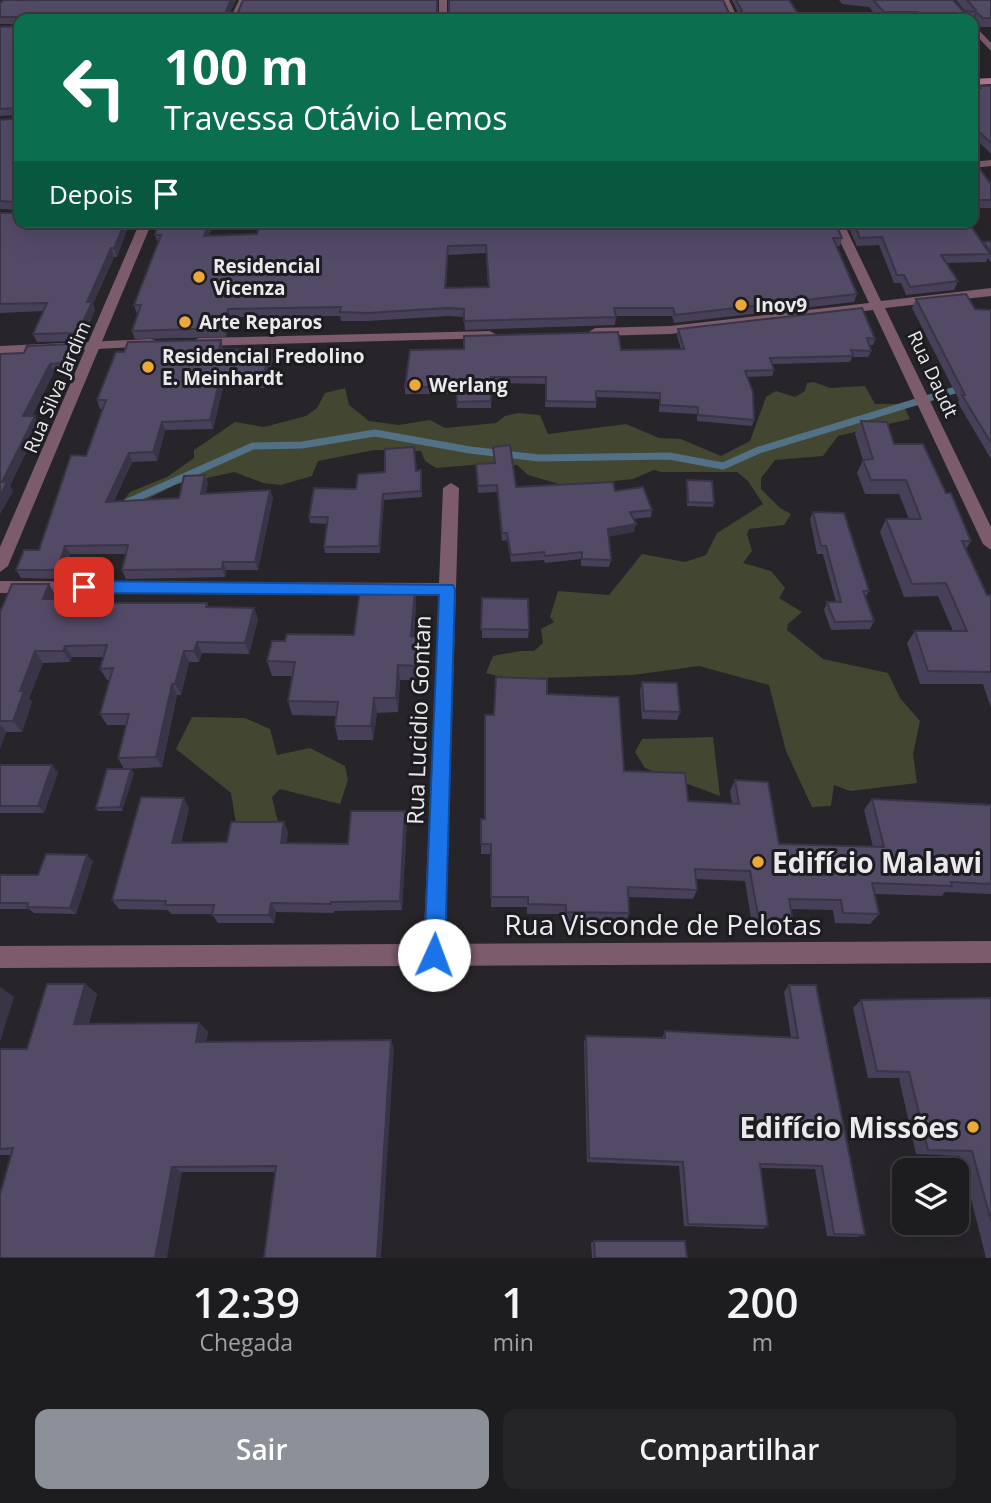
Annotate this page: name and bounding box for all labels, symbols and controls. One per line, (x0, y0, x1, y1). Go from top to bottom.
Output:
text: 100 m (164, 33, 309, 99)
icon: left (49, 42, 140, 133)
text: Travessa Otávio Lemos (164, 96, 508, 139)
icon: arrive (147, 175, 185, 213)
text: Depois (49, 176, 133, 212)
place label: Residencial Vicenza (213, 253, 321, 301)
marker: Residencial Vicenza (191, 269, 207, 285)
place label: Inov9 (755, 292, 807, 318)
marker: Inov9 (733, 297, 749, 313)
place label: Arte Reparos (199, 309, 322, 335)
marker: Arte Reparos (177, 314, 193, 330)
street label: Rua Silva Jardim (17, 317, 97, 457)
street label: Rua Daudt (902, 326, 965, 422)
place label: Residencial Fredolino E. Meinhardt (162, 343, 364, 391)
marker: Residencial Fredolino E. Meinhardt (140, 359, 156, 375)
place label: Werlang (429, 372, 508, 398)
marker: Werlang (407, 377, 423, 393)
pin (54, 557, 114, 617)
icon: arrive (65, 568, 103, 606)
street label: Rua Lucidio Gontan (398, 615, 438, 825)
place label: Edifício Malawi (772, 843, 982, 881)
marker: Edifício Malawi (750, 854, 766, 870)
street label: Rua Visconde de Pelotas (504, 905, 822, 943)
position arrow (397, 918, 471, 992)
place label: Edifício Missões (740, 1108, 959, 1146)
marker: Edifício Missões (965, 1119, 981, 1135)
map controls (892, 1158, 969, 1235)
button: layers (892, 1158, 969, 1235)
text: 12:39 (193, 1273, 300, 1330)
text: 1 (501, 1273, 525, 1330)
text: 200 (726, 1273, 798, 1330)
text: Chegada (200, 1326, 293, 1358)
text: min (493, 1326, 534, 1358)
text: m (752, 1326, 773, 1358)
button: Sair (35, 1409, 489, 1489)
button: Compartilhar (503, 1409, 956, 1489)

